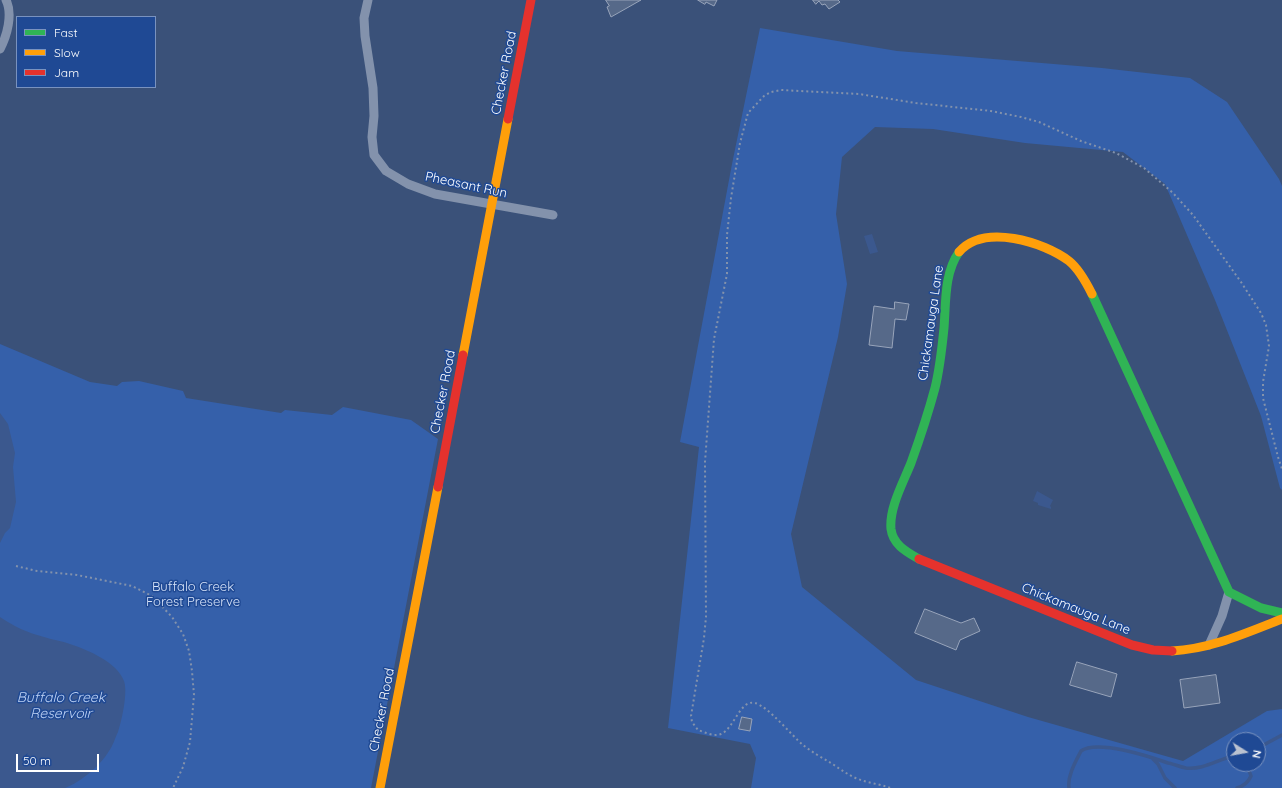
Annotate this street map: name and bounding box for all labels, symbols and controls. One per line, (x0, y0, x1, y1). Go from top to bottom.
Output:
legend (16, 16, 156, 88)
text: Fast (54, 25, 78, 40)
street label: Checker Road (488, 30, 520, 116)
text: Slow (54, 45, 80, 60)
text: Jam (54, 65, 79, 80)
street label: Pheasant Run (424, 169, 508, 201)
street label: Chickamauga Lane (915, 264, 947, 382)
street label: Checker Road (427, 349, 459, 435)
park label: Buffalo Creek Forest Preserve (146, 579, 240, 610)
street label: Chickamauga Lane (1019, 580, 1133, 638)
street label: Checker Road (366, 667, 398, 753)
water label: Buffalo Creek Reservoir (17, 690, 105, 722)
north arrow (1226, 732, 1266, 772)
scale bar (18, 746, 101, 772)
text: N (1249, 749, 1264, 759)
text: 50 m (23, 753, 51, 768)

